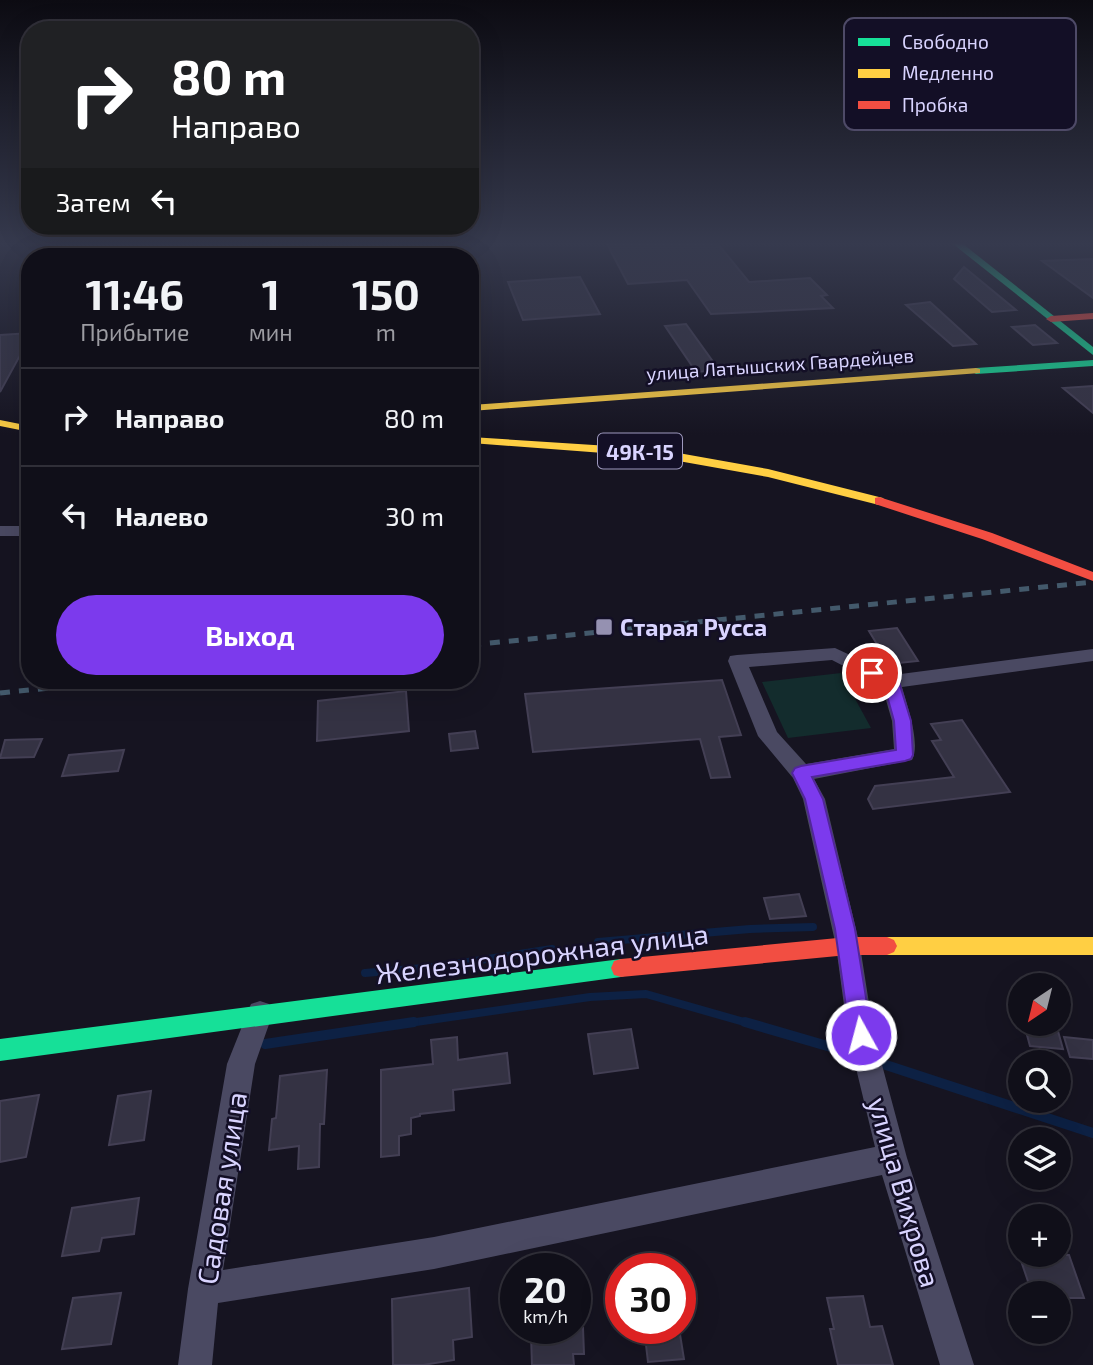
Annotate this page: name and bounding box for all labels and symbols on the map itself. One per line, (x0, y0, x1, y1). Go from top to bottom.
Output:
legend (844, 18, 1076, 130)
text: Свободно (902, 30, 989, 53)
text: Медленно (902, 61, 994, 84)
text: Пробка (902, 93, 968, 116)
street label: улица Латышских Гвардейцев (646, 343, 915, 386)
road number: 49К-15 (598, 434, 682, 468)
place label: Старая Русса (620, 613, 767, 641)
marker: Старая Русса (594, 617, 614, 637)
pin (842, 643, 902, 703)
street label: Железнодорожная улица (374, 916, 710, 990)
north arrow (1008, 973, 1071, 1036)
position arrow (824, 998, 898, 1072)
street label: Садовая улица (189, 1089, 253, 1287)
street label: улица Вихрова (862, 1093, 948, 1291)
speed limit sign: 30 (605, 1253, 696, 1344)

